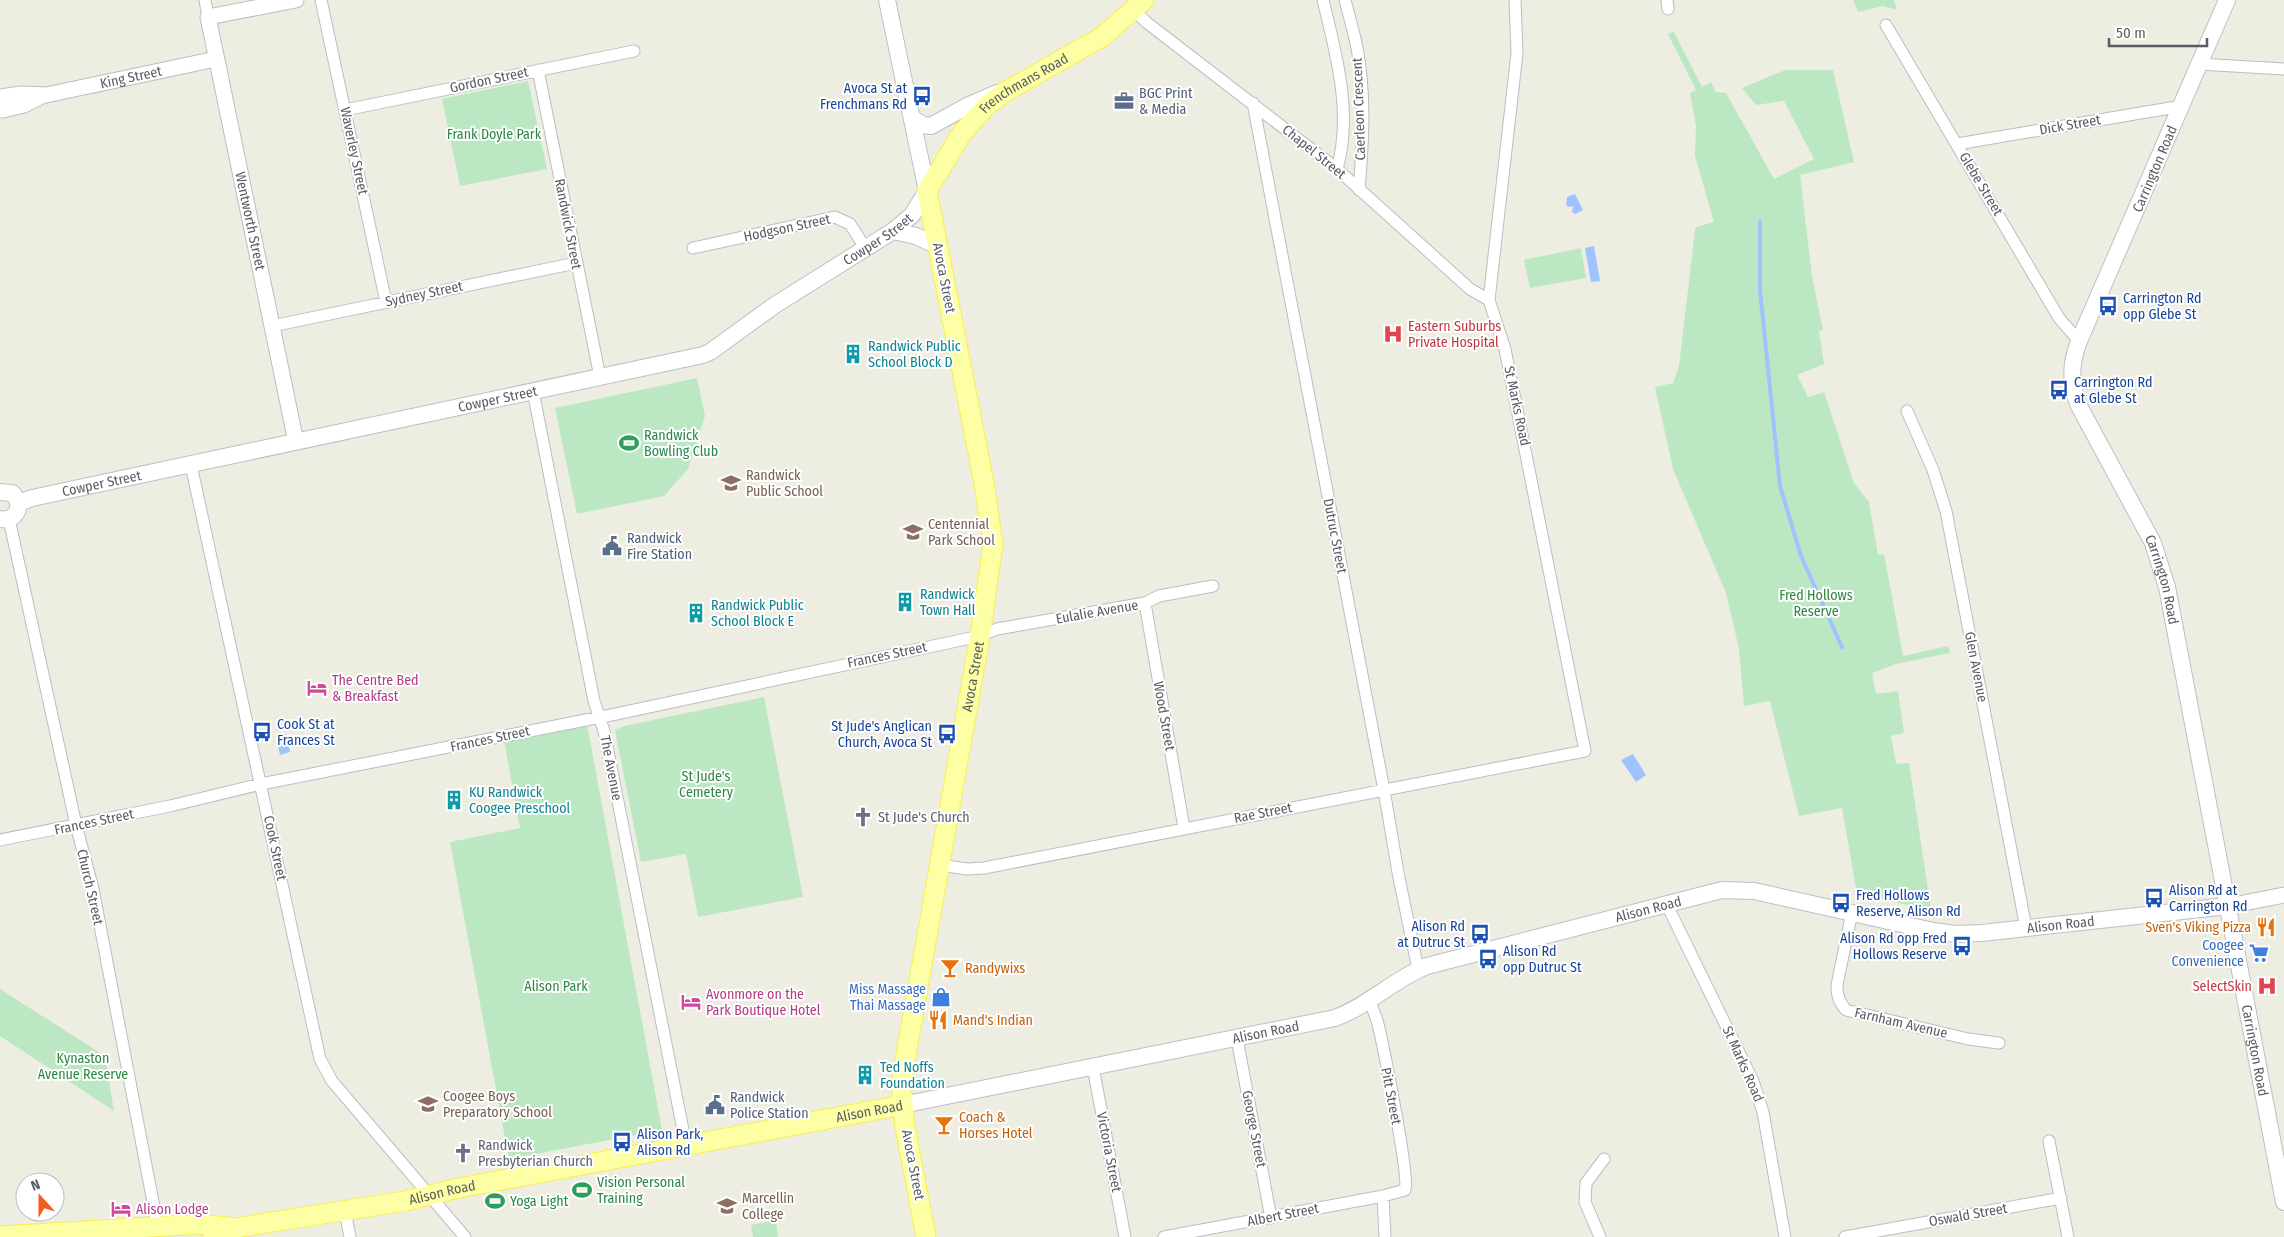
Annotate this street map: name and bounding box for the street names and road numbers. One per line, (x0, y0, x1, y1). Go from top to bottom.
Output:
street label: Frenchmans Road (975, 50, 1071, 117)
street label: Caerleon Crescent (1349, 57, 1369, 161)
street label: King Street (98, 62, 164, 92)
street label: Gordon Street (448, 63, 530, 97)
street label: Waverley Street (336, 106, 372, 197)
street label: Dick Street (2038, 111, 2102, 139)
street label: Chapel Street (1279, 121, 1350, 183)
street label: Carrington Road (2129, 123, 2181, 215)
street label: Glebe Street (1956, 149, 2007, 219)
street label: Wentworth Street (231, 170, 269, 272)
street label: Randwick Street (551, 177, 585, 271)
street label: Cowper Street (840, 209, 916, 269)
street label: Hodgson Street (742, 210, 832, 245)
street label: Avoca Street (929, 241, 959, 315)
street label: Sydney Street (384, 277, 465, 310)
street label: St Marks Road (1500, 364, 1534, 448)
street label: Cowper Street (457, 382, 539, 415)
street label: Cowper Street (60, 466, 143, 500)
street label: Dutruc Street (1319, 497, 1351, 575)
street label: Carrington Road (2141, 531, 2182, 626)
street label: Eulalie Avenue (1054, 596, 1140, 628)
street label: Glen Avenue (1961, 630, 1991, 704)
street label: Frances Street (846, 638, 929, 672)
street label: Avoca Street (958, 639, 988, 713)
street label: Wood Street (1150, 680, 1179, 753)
street label: Frances Street (449, 722, 532, 756)
street label: The Avenue (596, 734, 626, 802)
street label: Rae Street (1232, 799, 1294, 827)
street label: Frances Street (53, 805, 136, 839)
street label: Cook Street (260, 814, 290, 882)
street label: Church Street (73, 847, 107, 927)
street label: Alison Road (1613, 892, 1683, 926)
street label: Alison Road (2026, 912, 2095, 937)
street label: Carrington Road (2238, 1003, 2272, 1097)
street label: Farnham Avenue (1853, 1004, 1949, 1042)
street label: Alison Road (1231, 1017, 1301, 1047)
street label: St Marks Road (1719, 1023, 1767, 1105)
street label: Pitt Street (1377, 1066, 1405, 1126)
street label: George Street (1238, 1089, 1270, 1169)
street label: Alison Road (835, 1097, 904, 1126)
street label: Victoria Street (1093, 1110, 1125, 1194)
street label: Avoca Street (898, 1128, 928, 1202)
street label: Alison Road (407, 1177, 477, 1208)
street label: Albert Street (1246, 1200, 1321, 1230)
street label: Oswald Street (1928, 1200, 2009, 1230)

